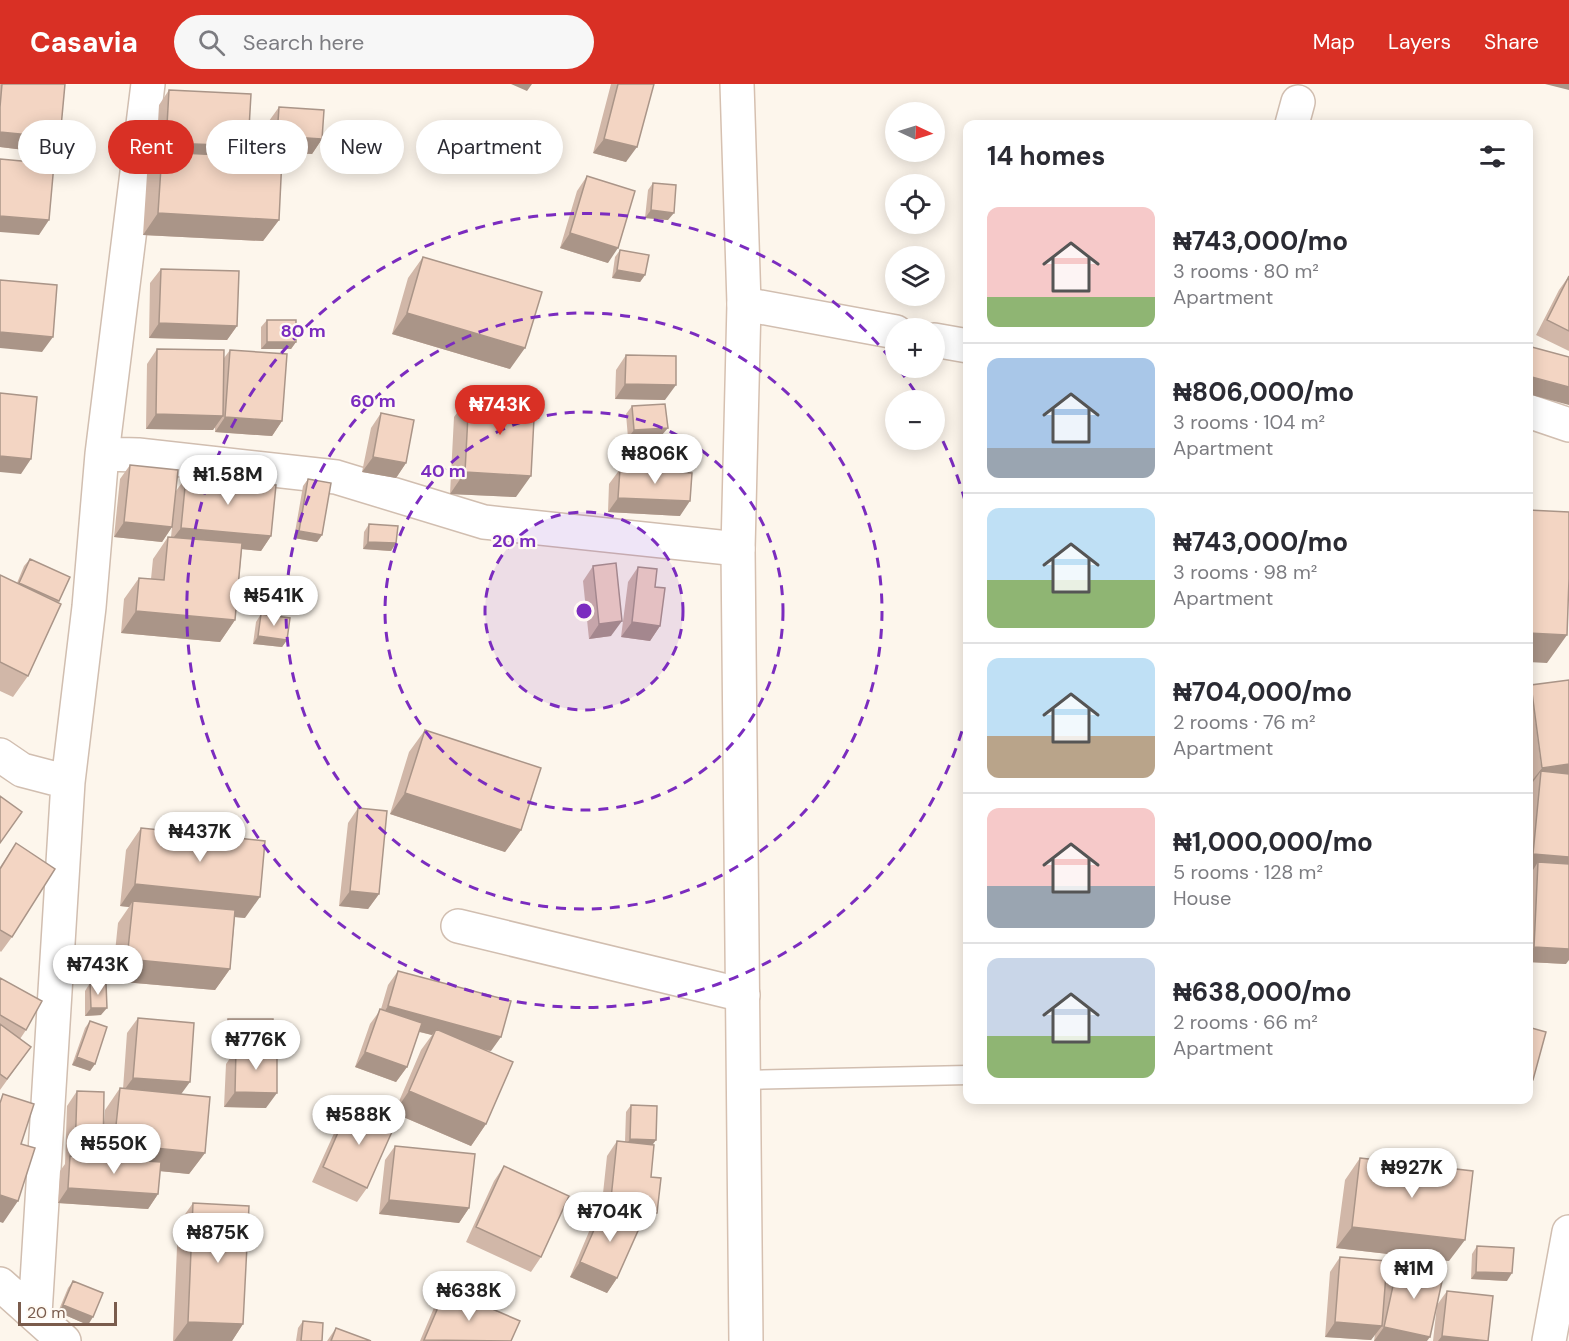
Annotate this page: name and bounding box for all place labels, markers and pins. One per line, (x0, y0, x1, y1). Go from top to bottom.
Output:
pin: ₦743K (458, 385, 542, 436)
pin: ₦806K (613, 434, 697, 485)
pin: ₦1.58M (179, 455, 277, 506)
pin: ₦541K (232, 576, 316, 627)
centre of rings (574, 601, 594, 621)
pin: ₦437K (158, 812, 242, 863)
pin: ₦743K (56, 945, 140, 996)
pin: ₦776K (214, 1020, 298, 1071)
pin: ₦588K (317, 1095, 401, 1146)
pin: ₦550K (72, 1124, 156, 1175)
pin: ₦927K (1370, 1148, 1454, 1199)
pin: ₦704K (568, 1192, 652, 1243)
pin: ₦875K (176, 1213, 260, 1264)
pin: ₦1M (1385, 1249, 1443, 1300)
pin: ₦638K (427, 1271, 511, 1322)

